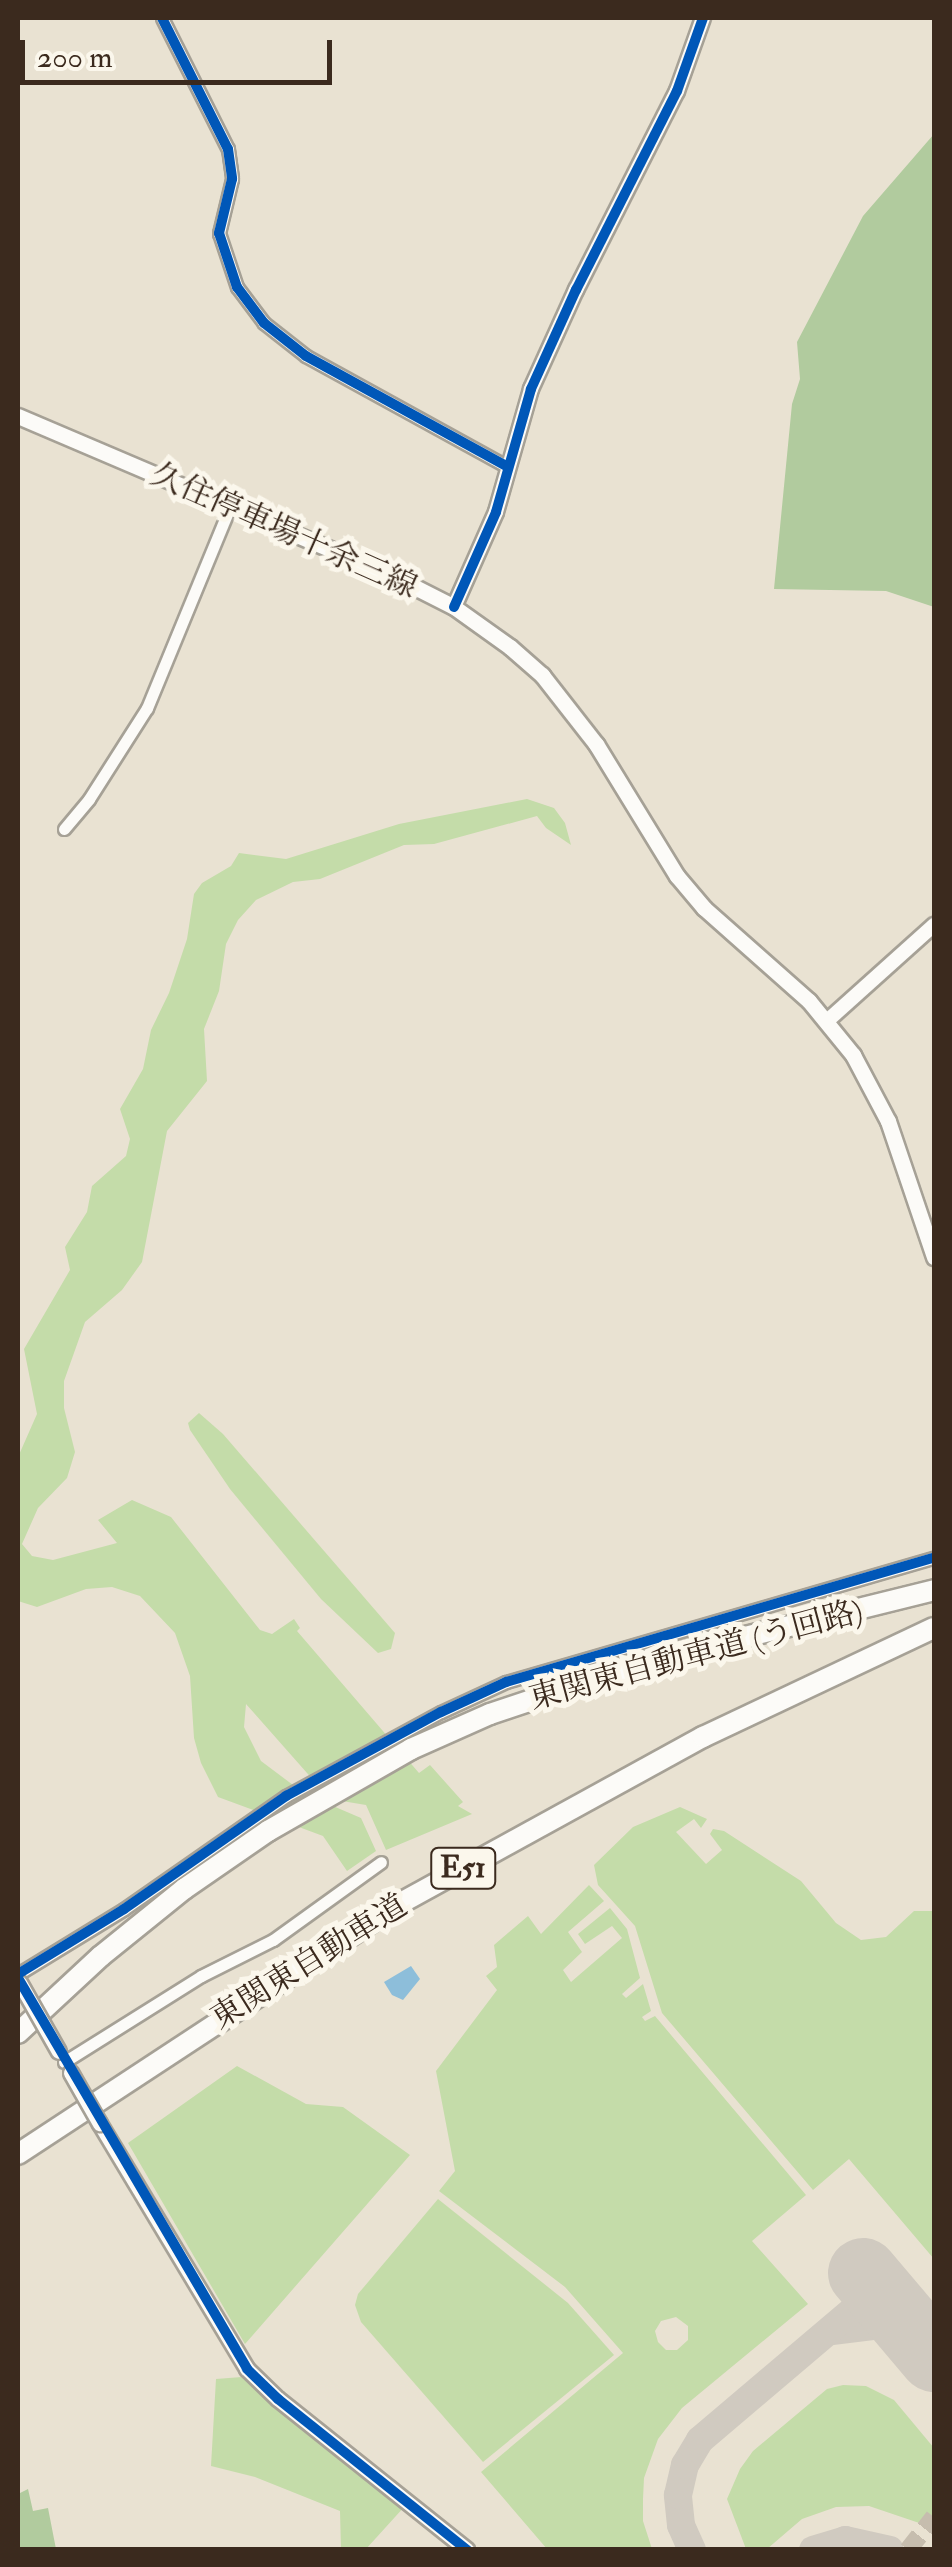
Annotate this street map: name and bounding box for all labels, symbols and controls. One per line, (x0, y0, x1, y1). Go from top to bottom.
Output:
scale bar (25, 20, 338, 82)
text: 200 m (37, 39, 113, 76)
street label: 久住停車場十余三線 (145, 455, 423, 607)
street label: 東関東自動車道 (う回路) (525, 1592, 867, 1718)
road number: E51 (428, 1843, 498, 1893)
street label: 東関東自動車道 (204, 1886, 414, 2038)

